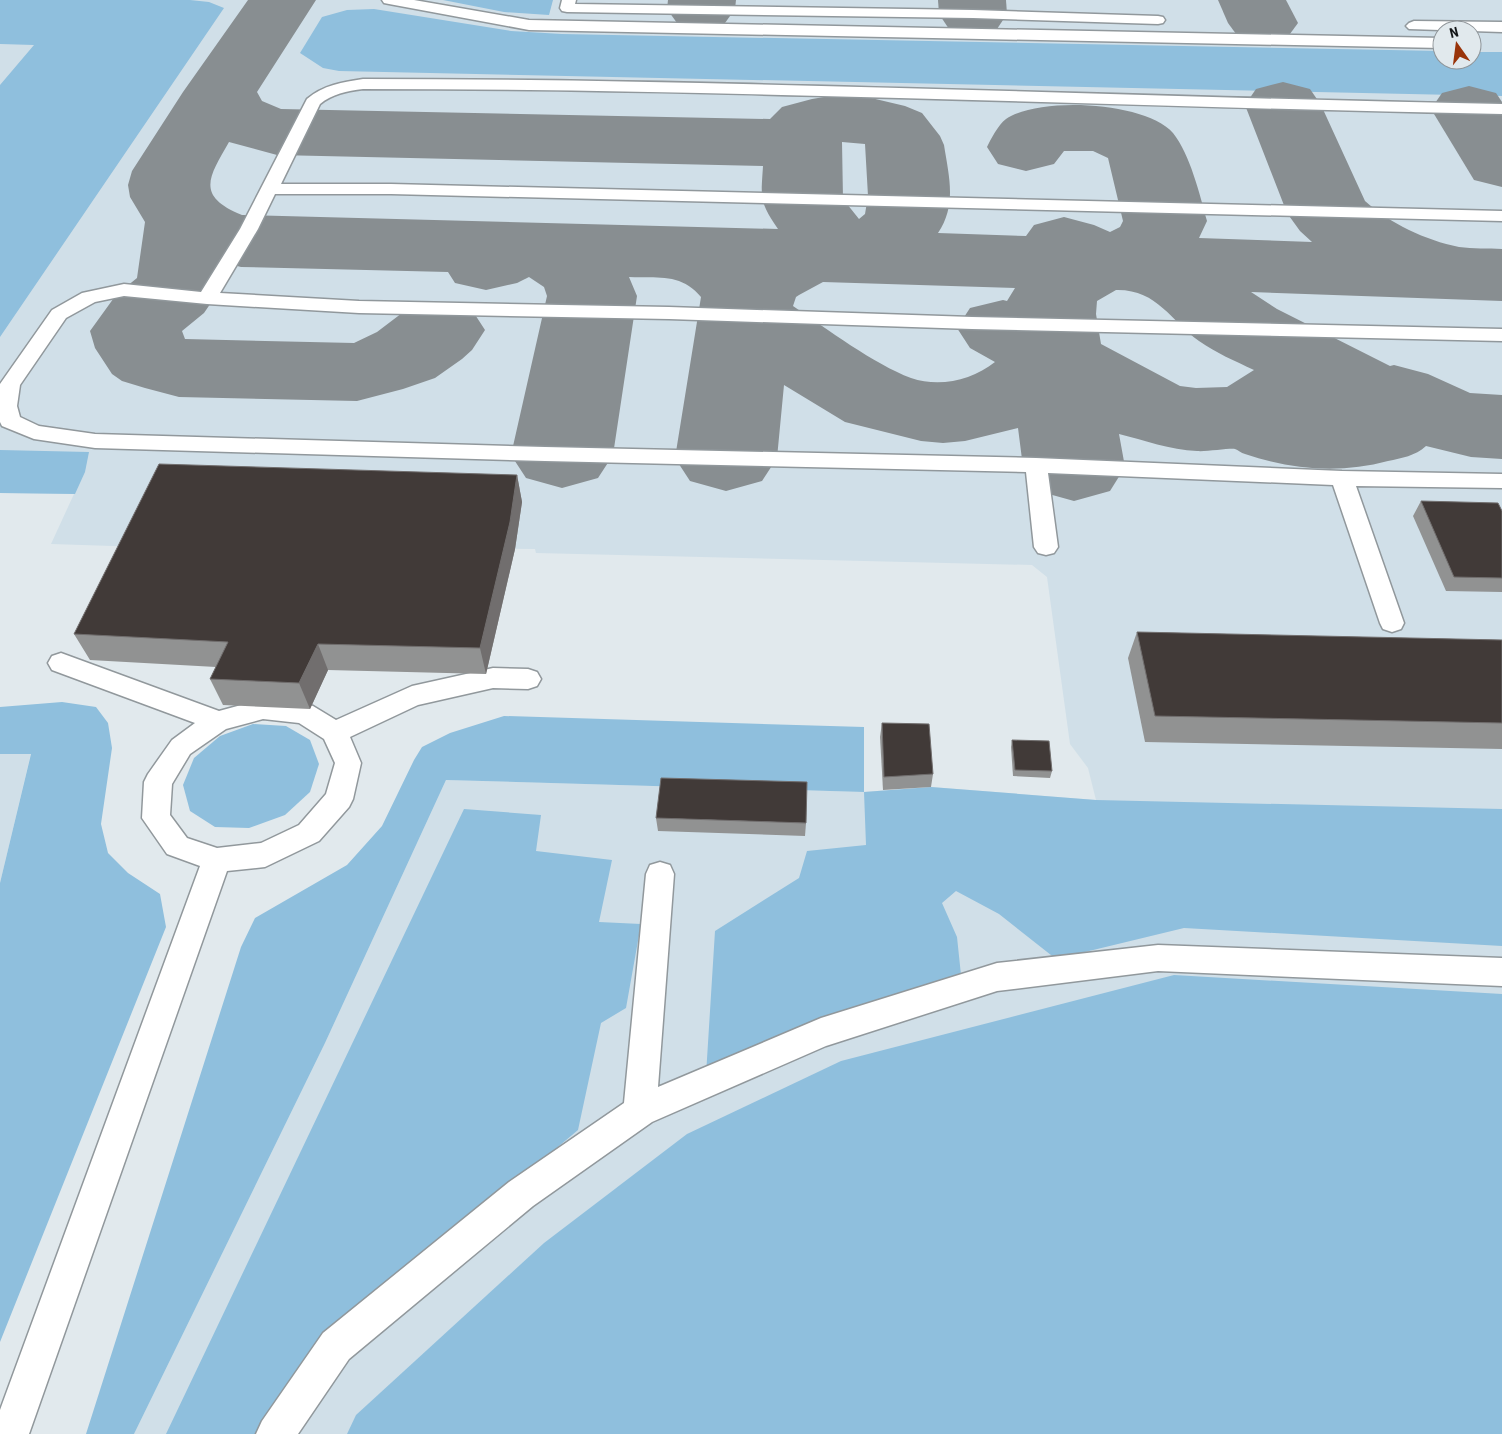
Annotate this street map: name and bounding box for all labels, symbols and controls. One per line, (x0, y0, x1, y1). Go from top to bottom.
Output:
north arrow (1432, 20, 1482, 70)
text: N (1448, 24, 1460, 41)

